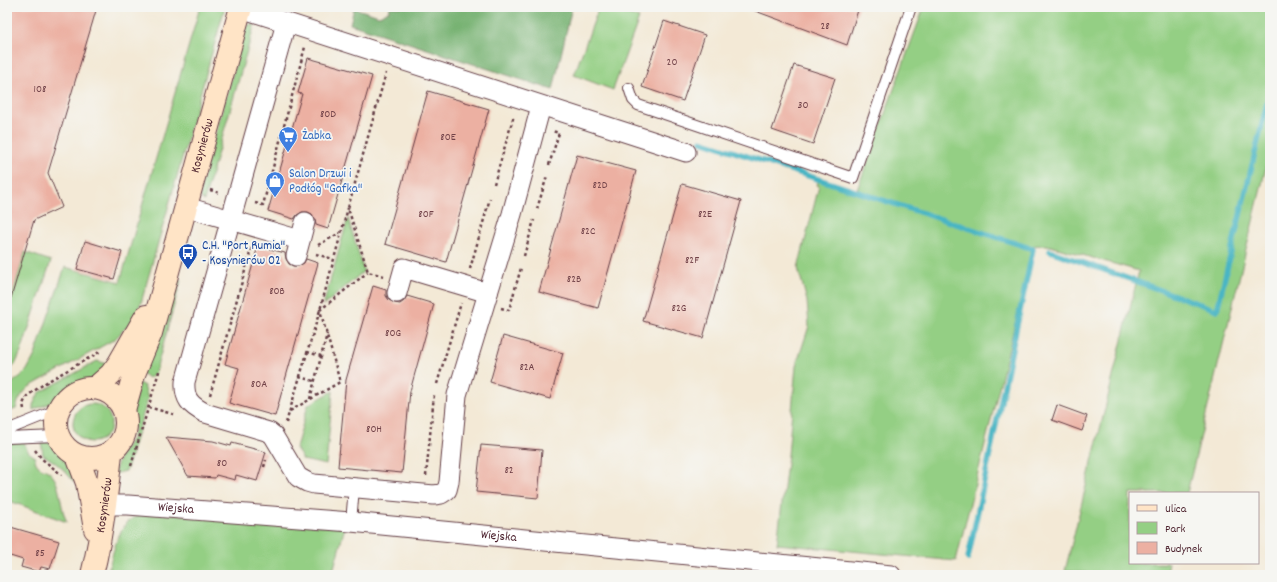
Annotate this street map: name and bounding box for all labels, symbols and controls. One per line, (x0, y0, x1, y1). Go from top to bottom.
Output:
house number: 28 (820, 19, 830, 35)
house number: 20 (667, 55, 677, 71)
house number: 108 (34, 82, 46, 98)
house number: 30 (798, 98, 808, 114)
house number: 80D (320, 107, 336, 123)
street label: Kosynierów (186, 116, 219, 175)
supermarket icon: Żabka (277, 125, 299, 153)
place label: Żabka (302, 127, 332, 146)
house number: 80E (440, 130, 456, 146)
place label: Salon Drzwi i Podłóg "Gafka" (289, 165, 362, 199)
shop icon: Salon Drzwi i Podłóg "Gafka" (264, 170, 286, 198)
house number: 82D (593, 178, 608, 194)
house number: 80F (418, 207, 434, 223)
house number: 82E (698, 207, 712, 223)
house number: 82C (581, 224, 596, 240)
place label: C.H. "Port Rumia" - Kosynierów 02 (202, 237, 285, 271)
bus stop icon: C.H. "Port Rumia" - Kosynierów 02 (177, 242, 199, 270)
house number: 82F (685, 253, 699, 269)
house number: 82B (567, 272, 581, 288)
house number: 80B (269, 284, 285, 300)
house number: 82G (672, 301, 687, 317)
house number: 80G (385, 326, 401, 342)
house number: 82A (519, 360, 535, 376)
house number: 80A (251, 377, 267, 393)
house number: 80H (366, 422, 382, 438)
house number: 80 (217, 456, 227, 472)
house number: 82 (504, 463, 514, 479)
street label: Kosynierów (91, 477, 118, 534)
legend (1129, 492, 1259, 564)
street label: Wiejska (157, 498, 195, 520)
text: Ulica (1165, 501, 1187, 518)
text: Park (1165, 521, 1186, 538)
street label: Wiejska (480, 525, 518, 548)
text: Budynek (1165, 541, 1202, 558)
house number: 85 (35, 546, 45, 562)

